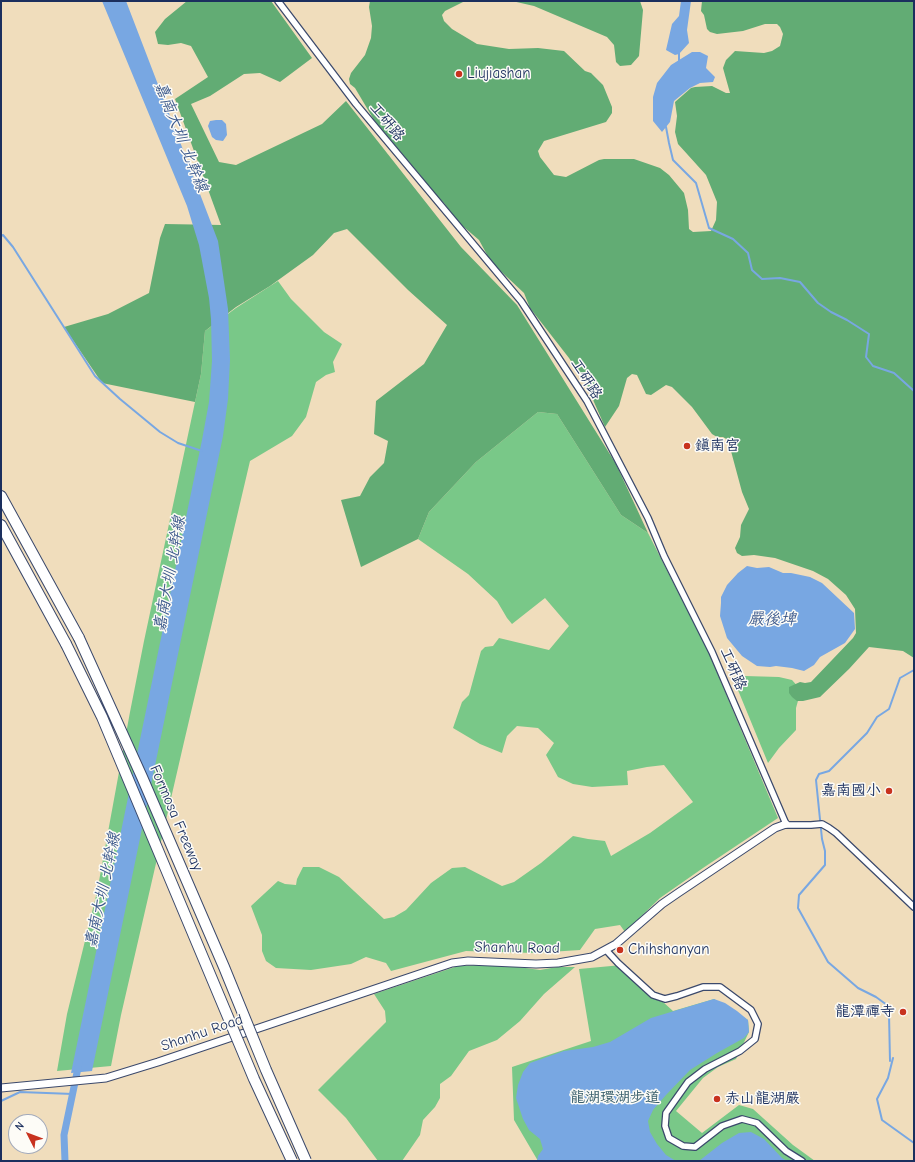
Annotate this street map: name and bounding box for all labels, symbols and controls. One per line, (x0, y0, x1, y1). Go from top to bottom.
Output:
place label: Liujiashan (467, 65, 531, 83)
marker: Liujiashan (454, 69, 464, 79)
water label: 嘉南大圳 北幹線 (150, 79, 212, 195)
street label: 工研路 (366, 99, 408, 145)
street label: 工研路 (566, 355, 606, 403)
place label: 鎮南宮 (695, 437, 740, 455)
marker: 鎮南宮 (682, 441, 692, 451)
water label: 嘉南大圳 北幹線 (150, 515, 190, 633)
water label: 嚴後埤 (748, 609, 796, 629)
street label: 工研路 (716, 645, 750, 693)
street label: Formosa Freeway (146, 762, 206, 874)
place label: 嘉南國小 (821, 782, 881, 800)
marker: 嘉南國小 (884, 786, 894, 796)
water label: 嘉南大圳 北幹線 (81, 831, 125, 949)
street label: Shanhu Road (474, 938, 560, 958)
place label: Chihshanyan (628, 941, 710, 959)
marker: Chihshanyan (615, 945, 625, 955)
place label: 龍潭禪寺 (835, 1003, 895, 1021)
marker: 龍潭禪寺 (898, 1007, 908, 1017)
street label: Shanhu Road (159, 1011, 245, 1055)
park label: 龍湖環湖步道 (570, 1089, 660, 1107)
place label: 赤山龍湖嚴 (725, 1090, 800, 1108)
marker: 赤山龍湖嚴 (712, 1094, 722, 1104)
north arrow (8, 1114, 48, 1154)
text: N (12, 1119, 27, 1133)

